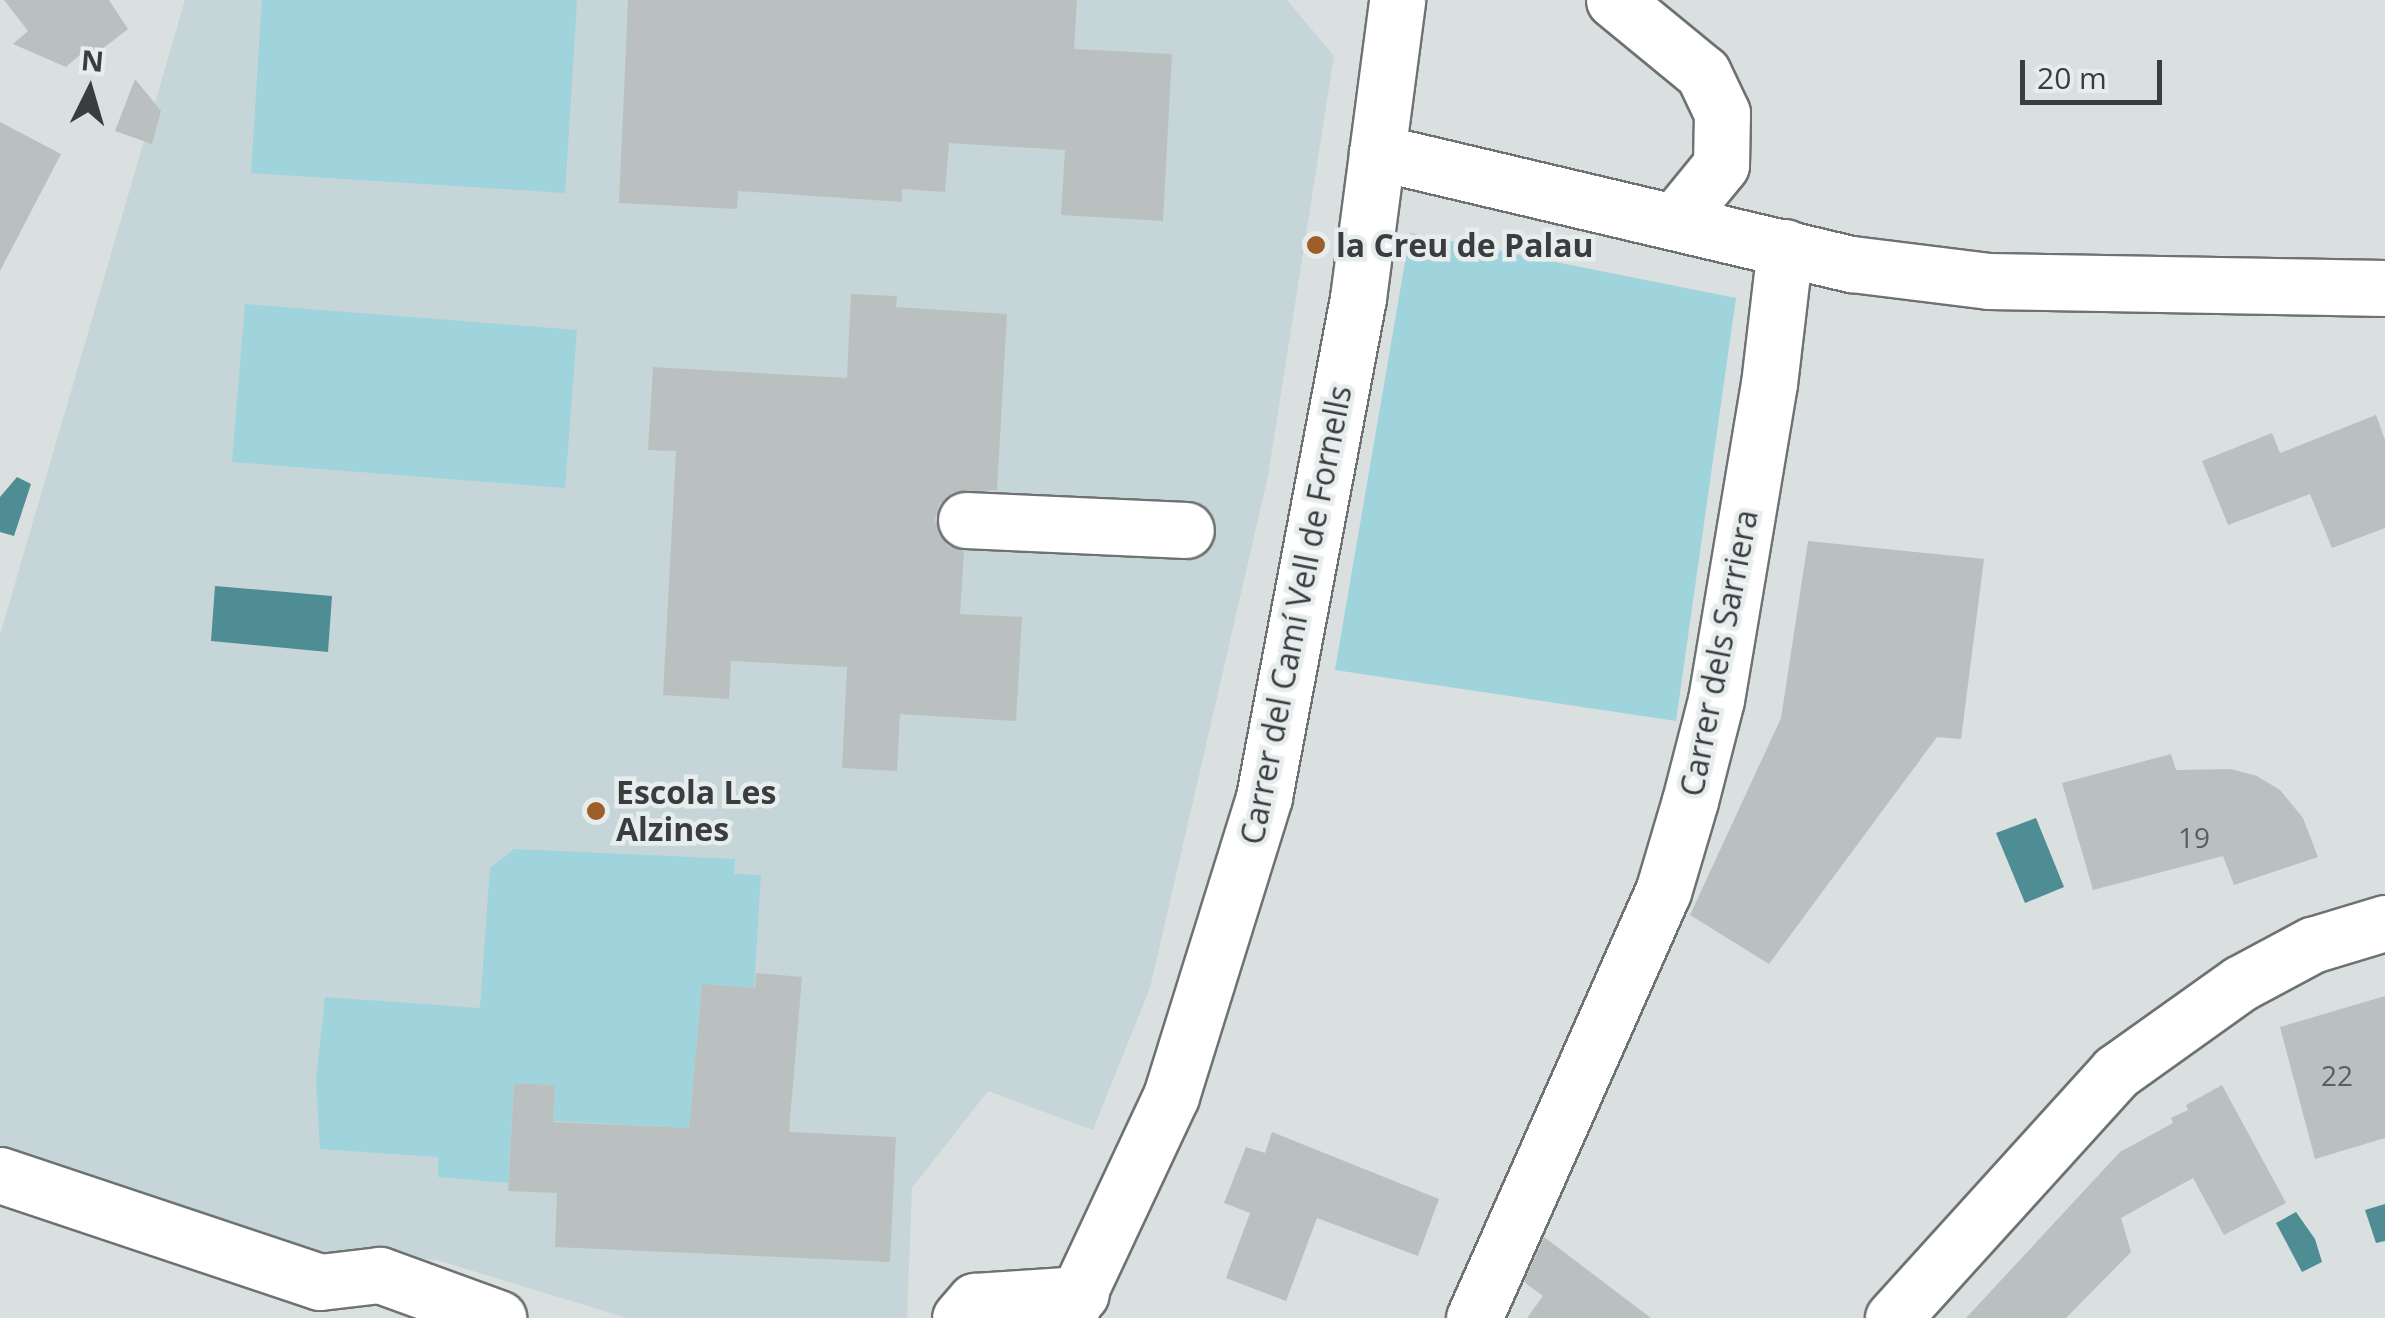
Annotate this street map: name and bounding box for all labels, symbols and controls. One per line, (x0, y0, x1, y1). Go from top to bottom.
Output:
north arrow (40, 40, 140, 140)
text: N (80, 40, 106, 80)
scale bar (2025, 40, 2168, 102)
text: 20 m (2037, 57, 2107, 98)
place label: la Creu de Palau (1336, 226, 1594, 264)
marker: la Creu de Palau (1305, 234, 1327, 256)
street label: Carrer del Camí Vell de Fornells (1233, 382, 1359, 848)
street label: Carrer dels Sarriera (1672, 506, 1766, 800)
place label: Escola Les Alzines (616, 774, 776, 849)
marker: Escola Les Alzines (585, 800, 607, 822)
house number: 19 (2178, 820, 2210, 854)
house number: 22 (2321, 1058, 2353, 1092)

